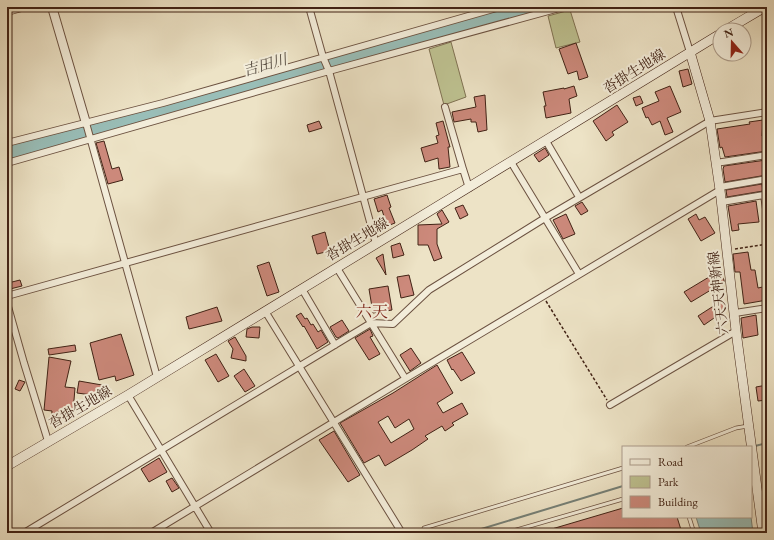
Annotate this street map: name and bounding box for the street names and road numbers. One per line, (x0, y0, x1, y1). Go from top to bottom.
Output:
street label: 沓掛生地線 (600, 45, 668, 97)
street label: 沓掛生地線 (322, 213, 392, 265)
street label: 六天天神新線 (704, 250, 732, 336)
street label: 沓掛生地線 (45, 382, 115, 432)

